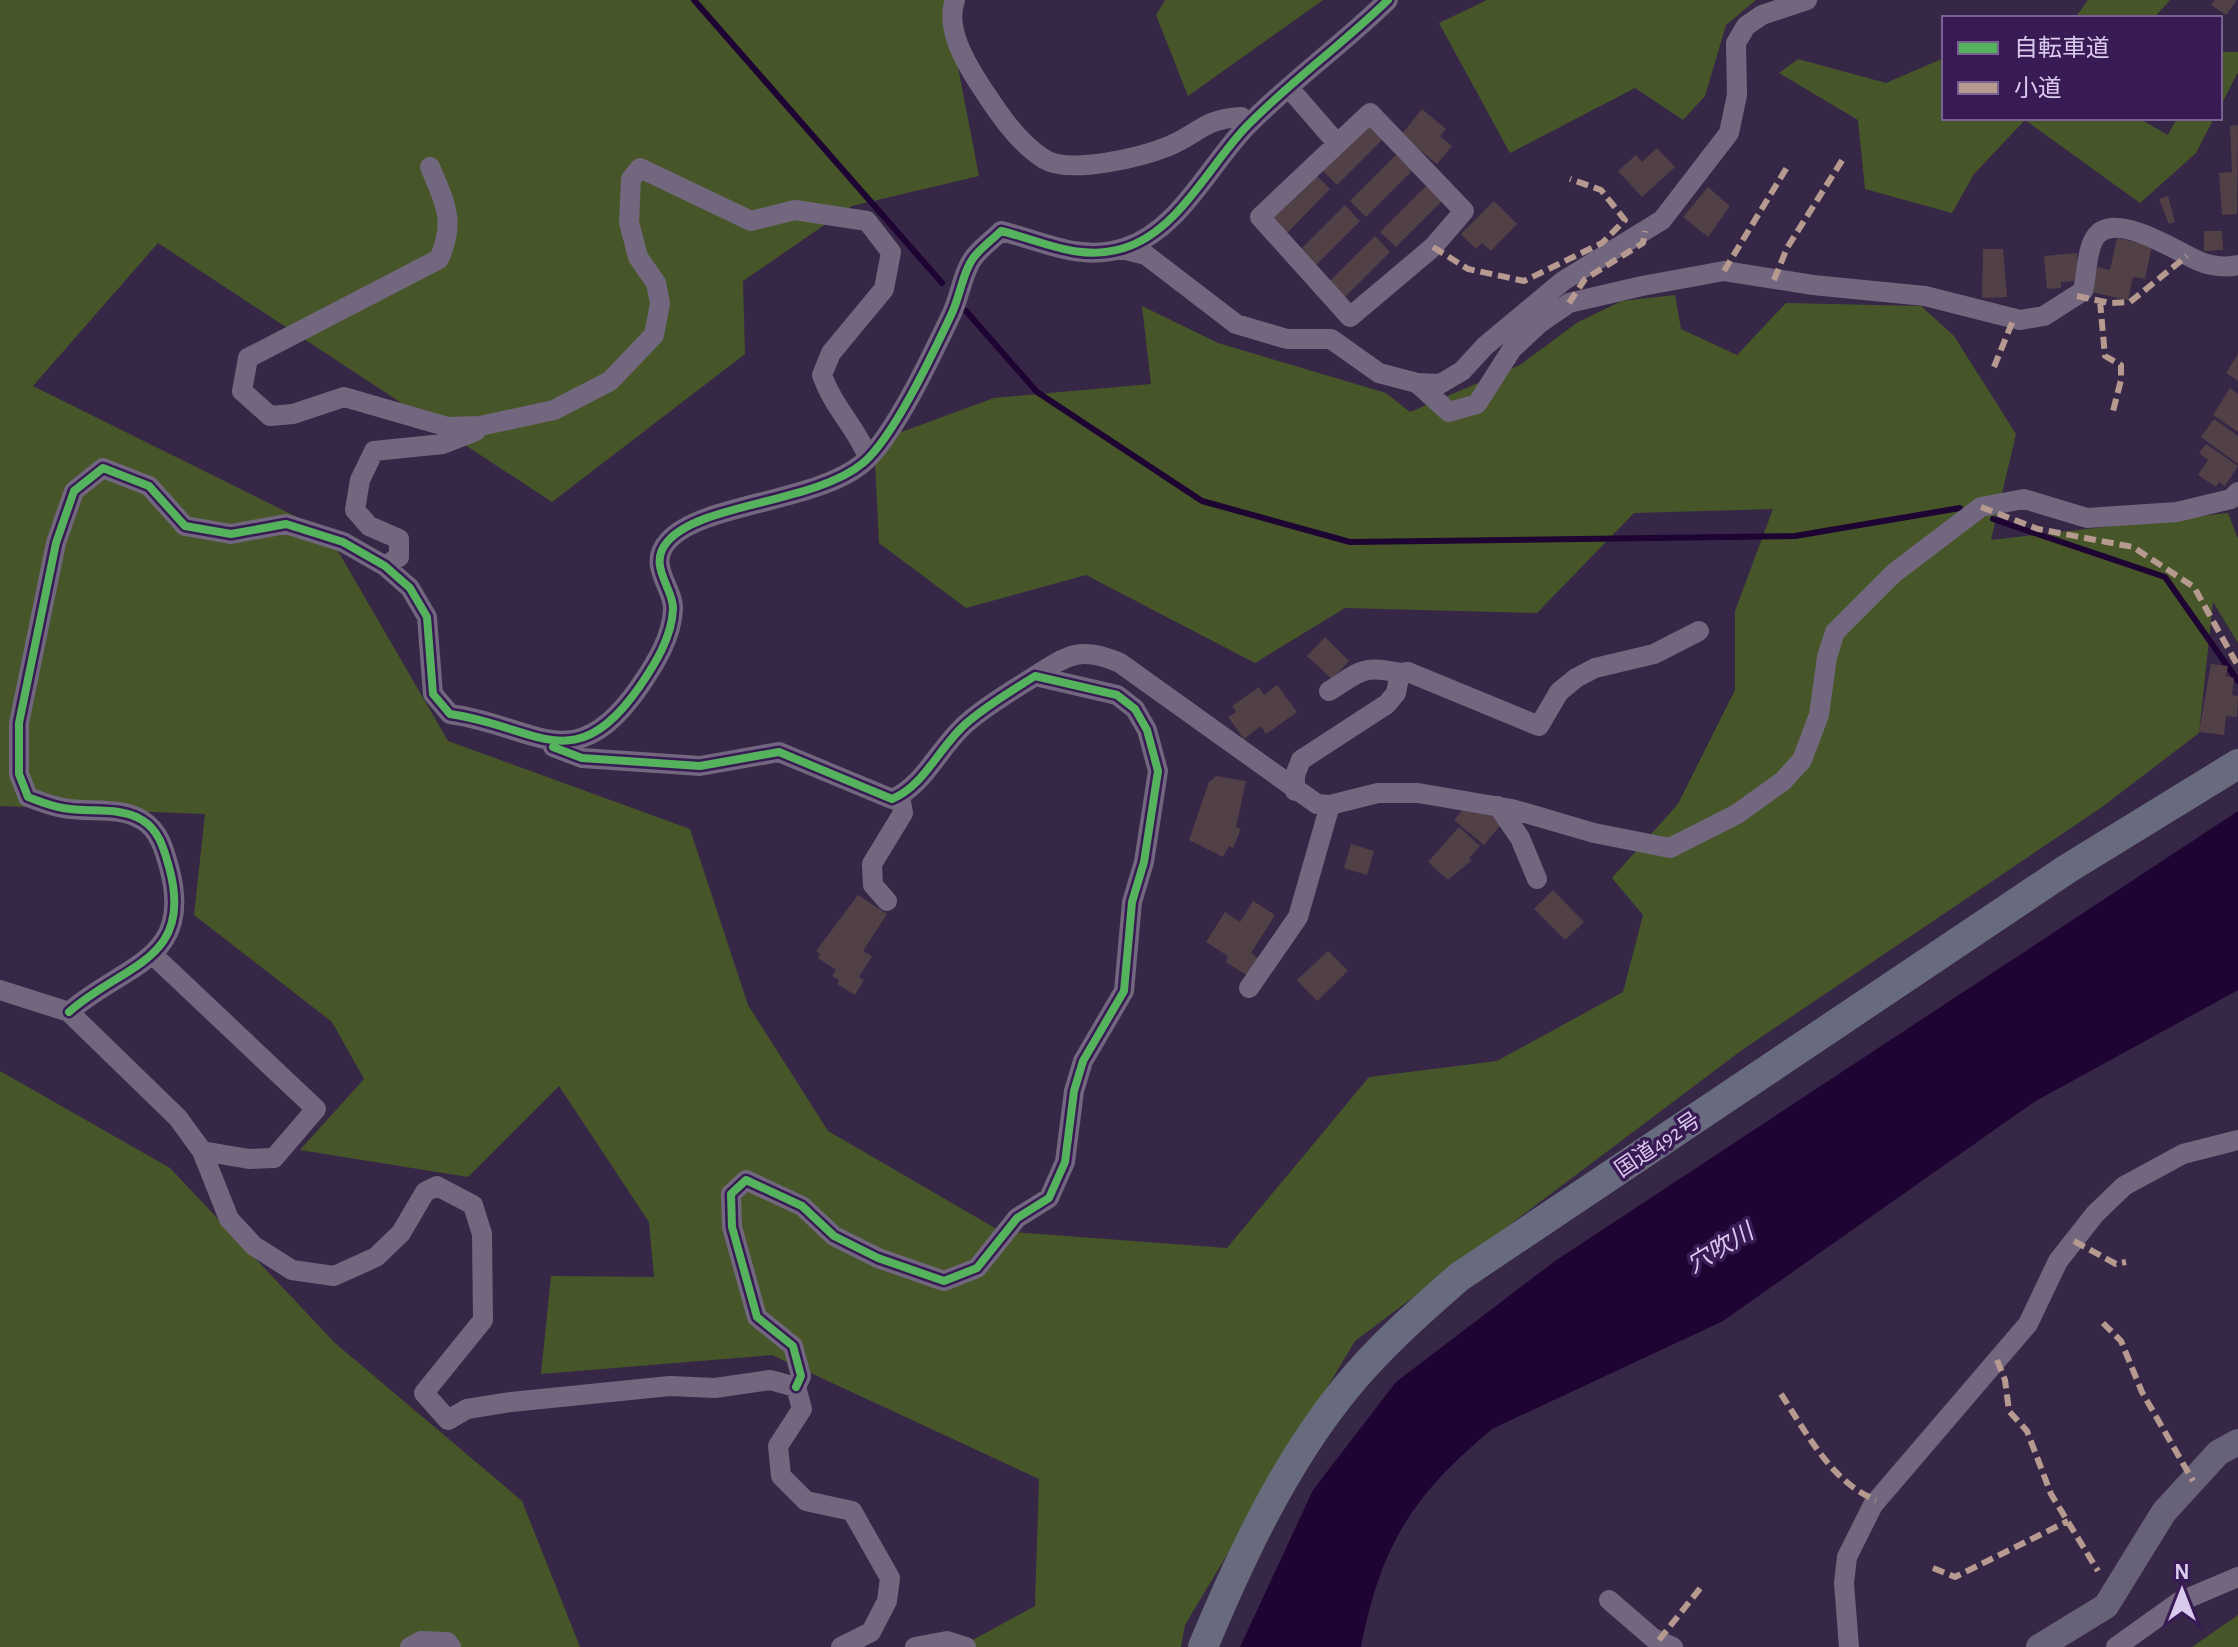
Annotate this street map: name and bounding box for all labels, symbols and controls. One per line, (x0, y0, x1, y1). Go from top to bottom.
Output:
legend (1942, 16, 2222, 120)
text: 自転車道 (2014, 35, 2110, 61)
text: 小道 (2014, 75, 2062, 101)
street label: 国道492号 (1611, 1108, 1704, 1181)
water label: 穴吹川 (1682, 1217, 1760, 1278)
north arrow (2142, 1551, 2222, 1631)
text: N (2174, 1561, 2190, 1583)

